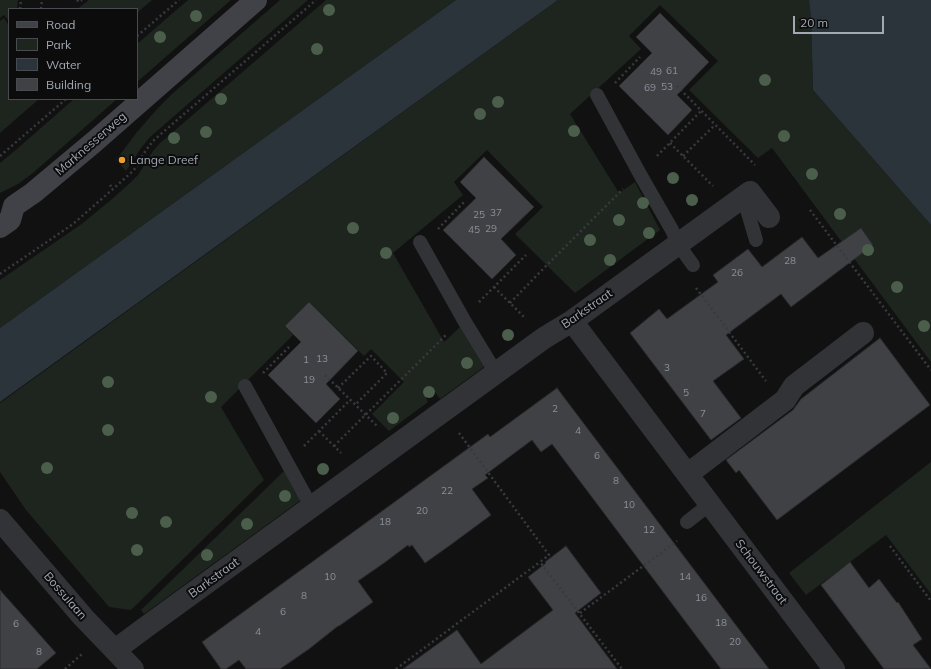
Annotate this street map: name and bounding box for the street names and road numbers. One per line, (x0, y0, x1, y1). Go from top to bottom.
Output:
street label: Marknesserweg (53, 109, 129, 179)
street label: Barkstraat (559, 286, 615, 332)
street label: Schouwstraat (732, 537, 790, 607)
street label: Barkstraat (186, 555, 242, 601)
street label: Bossulaan (40, 569, 90, 623)

